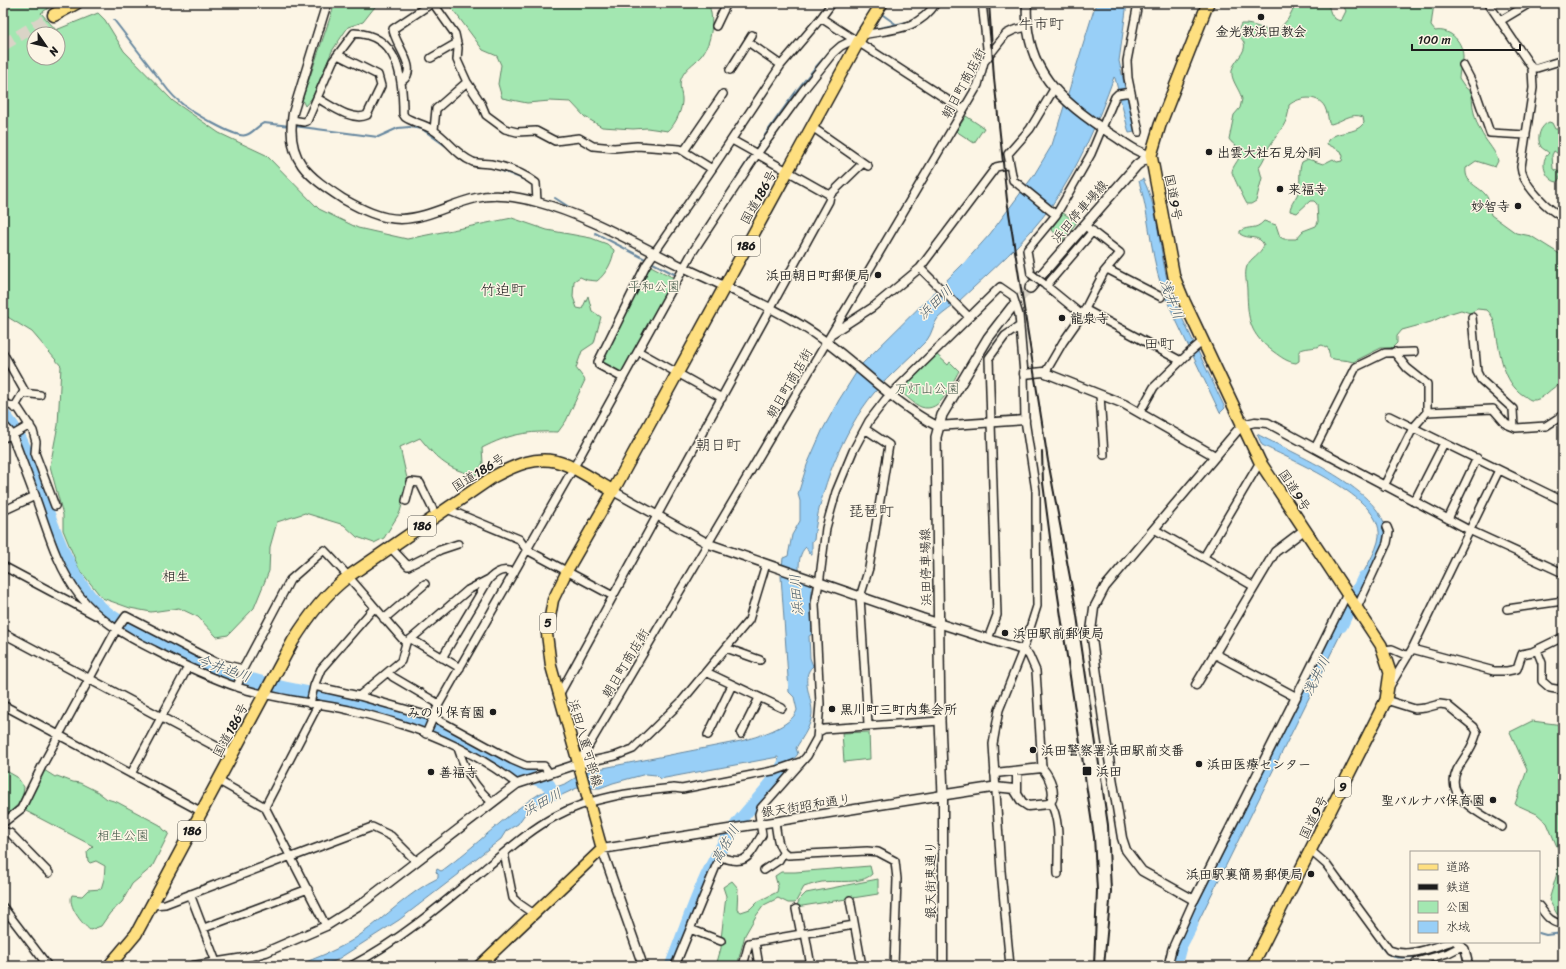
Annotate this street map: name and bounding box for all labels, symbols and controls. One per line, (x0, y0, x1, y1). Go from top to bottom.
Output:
district label: 牛市町 (1018, 11, 1064, 37)
marker: 金光教浜田教会 (1256, 12, 1266, 22)
place label: 金光教浜田教会 (1215, 20, 1307, 43)
north arrow (26, 26, 66, 66)
scale bar (1412, 26, 1520, 52)
text: 100 m (1418, 29, 1451, 51)
text: N (44, 42, 64, 60)
street label: 朝日町商店街 (935, 43, 992, 123)
place label: 出雲大社石見分祠 (1217, 141, 1321, 164)
marker: 出雲大社石見分祠 (1204, 147, 1214, 157)
street label: 国道186号 (734, 166, 783, 229)
street label: 国道9号 (1158, 172, 1189, 222)
street label: 浜田停車場線 (1045, 174, 1114, 248)
place label: 来福寺 (1288, 178, 1327, 201)
marker: 来福寺 (1275, 184, 1285, 194)
place label: 妙智寺 (1471, 195, 1510, 218)
marker: 妙智寺 (1513, 201, 1523, 211)
road number: 186 (732, 236, 760, 256)
place label: 浜田朝日町郵便局 (766, 264, 870, 287)
marker: 浜田朝日町郵便局 (873, 270, 883, 280)
park label: 平和公園 (628, 275, 680, 298)
water label: 浅井川 (1152, 275, 1191, 323)
district label: 竹迫町 (480, 277, 526, 303)
water label: 浜田川 (911, 279, 959, 326)
place label: 龍泉寺 (1070, 307, 1109, 330)
marker: 龍泉寺 (1057, 313, 1067, 323)
district label: 田町 (1144, 331, 1175, 357)
street label: 朝日町商店街 (760, 344, 819, 423)
park label: 万灯山公園 (894, 377, 960, 400)
district label: 朝日町 (695, 432, 741, 458)
street label: 国道186号 (447, 447, 510, 498)
street label: 国道9号 (1272, 464, 1317, 516)
district label: 琵琶町 (848, 498, 894, 524)
road number: 186 (408, 516, 436, 536)
street label: 浜田停車場線 (913, 527, 938, 606)
district label: 相生 (162, 564, 190, 589)
water label: 浜田川 (783, 573, 810, 617)
road number: 5 (540, 613, 556, 633)
place label: 浜田駅前郵便局 (1013, 622, 1104, 645)
street label: 朝日町商店街 (595, 624, 655, 703)
marker: 浜田駅前郵便局 (1000, 628, 1010, 638)
water label: 今井迫川 (193, 648, 254, 689)
water label: 浅井川 (1296, 652, 1337, 701)
street label: 浜田八重可部線 (562, 696, 609, 791)
street label: 国道186号 (206, 698, 255, 762)
place label: 黒川町三町内集会所 (840, 698, 957, 721)
place label: みのり保育園 (407, 701, 485, 724)
marker: 黒川町三町内集会所 (827, 704, 837, 714)
marker: みのり保育園 (488, 707, 498, 717)
place label: 浜田警察署浜田駅前交番 (1041, 739, 1184, 762)
marker: 浜田警察署浜田駅前交番 (1028, 745, 1038, 755)
place label: 浜田医療センター (1207, 753, 1311, 776)
marker: 浜田医療センター (1194, 759, 1204, 769)
place label: 浜田 (1096, 760, 1122, 783)
place label: 善福寺 (439, 761, 478, 784)
marker: 浜田 (1081, 765, 1093, 777)
marker: 善福寺 (426, 767, 436, 777)
road number: 9 (1335, 777, 1351, 797)
water label: 浜田川 (518, 782, 567, 823)
street label: 銀天街昭和通り (759, 787, 853, 824)
place label: 聖バルナバ保育園 (1381, 789, 1485, 812)
street label: 国道9号 (1293, 791, 1334, 843)
marker: 聖バルナバ保育園 (1488, 795, 1498, 805)
water label: 高佐川 (704, 820, 747, 869)
road number: 186 (178, 821, 206, 841)
park label: 相生公園 (97, 824, 149, 847)
street label: 銀天街東通り (919, 841, 942, 919)
legend (1410, 851, 1540, 943)
text: 道路 (1446, 856, 1470, 878)
place label: 浜田駅裏簡易郵便局 (1186, 863, 1303, 886)
marker: 浜田駅裏簡易郵便局 (1306, 869, 1316, 879)
text: 鉄道 (1446, 876, 1470, 898)
text: 公園 (1446, 896, 1470, 918)
text: 水域 (1446, 916, 1470, 938)

